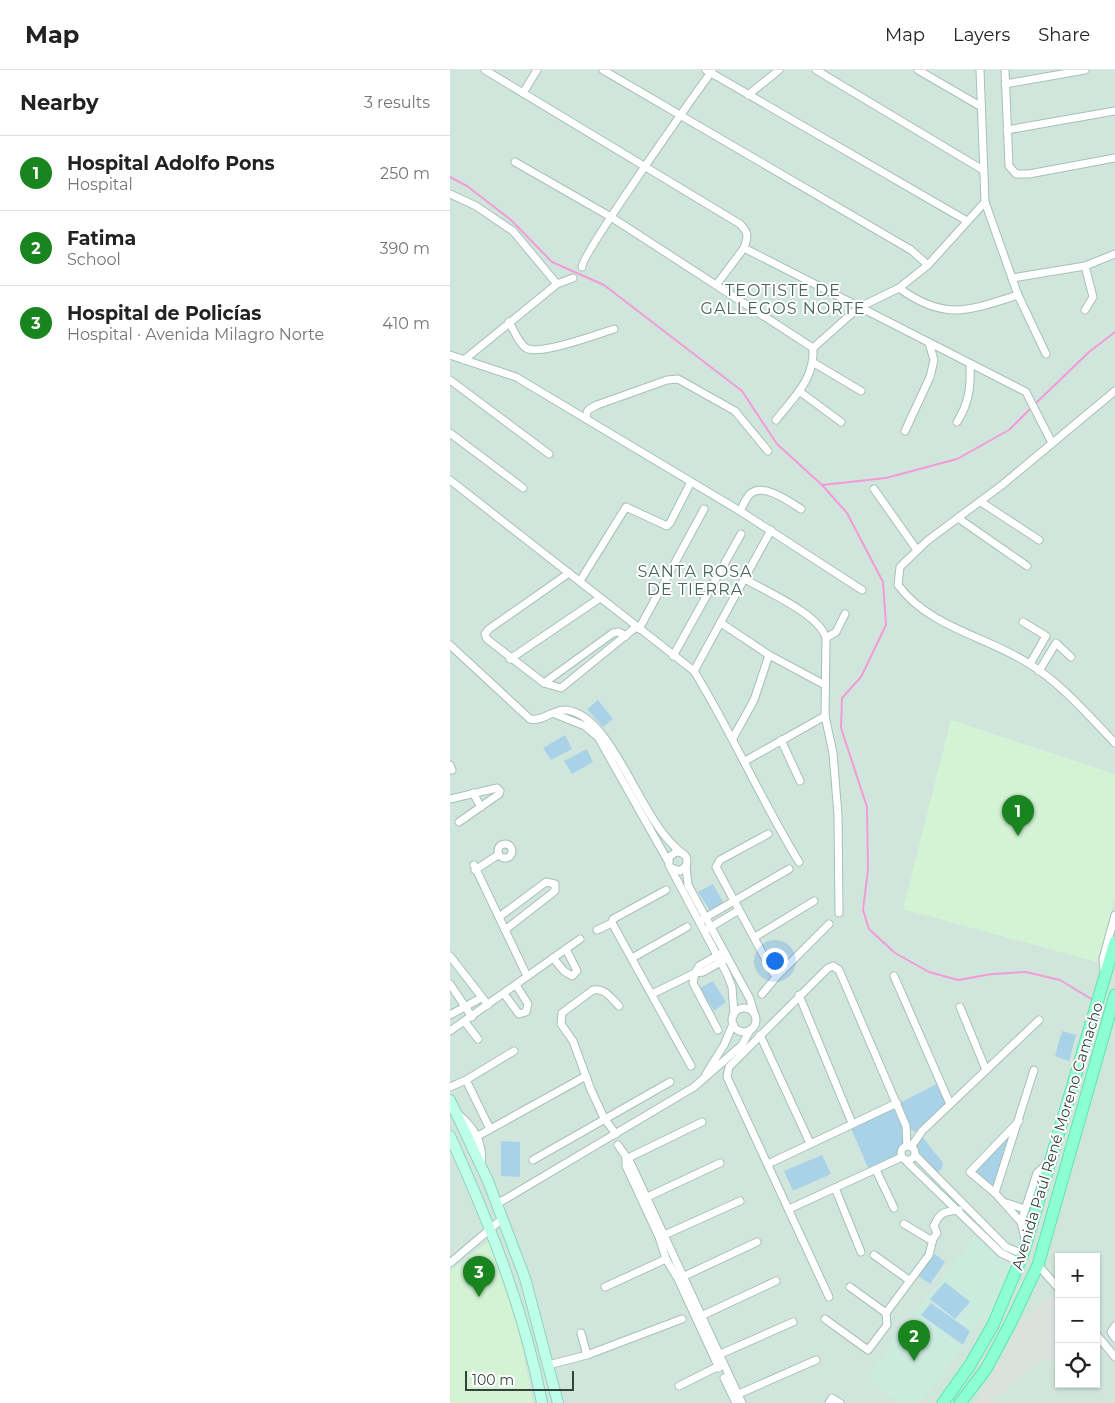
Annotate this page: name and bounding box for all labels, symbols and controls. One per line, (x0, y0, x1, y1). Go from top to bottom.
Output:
text: Map (25, 20, 79, 49)
text: Map (885, 24, 925, 46)
text: Layers (953, 24, 1010, 46)
text: Share (1038, 24, 1090, 46)
text: Nearby (20, 90, 99, 115)
text: 3 results (364, 93, 430, 112)
text: Hospital Adolfo Pons (67, 152, 275, 175)
text: 1 (33, 164, 39, 183)
text: 250 m (380, 164, 430, 183)
text: Hospital (67, 175, 133, 194)
text: Fatima (67, 227, 136, 250)
text: 2 (31, 239, 41, 258)
text: 390 m (379, 239, 430, 258)
text: School (67, 250, 121, 269)
district label: TEOTISTE DE GALLEGOS NORTE (701, 281, 865, 318)
text: Hospital de Policías (67, 302, 261, 325)
text: 3 (31, 314, 41, 333)
text: 410 m (382, 314, 430, 333)
text: Hospital · Avenida Milagro Norte (67, 325, 324, 344)
district label: SANTA ROSA DE TIERRA (638, 562, 752, 599)
pin: 1 (1002, 795, 1034, 836)
your location (762, 948, 788, 974)
street label: Avenida Paúl René Moreno Camacho (1007, 1000, 1107, 1272)
map controls (1055, 1253, 1100, 1388)
button: + (1055, 1253, 1100, 1298)
pin: 3 (463, 1256, 495, 1297)
button: − (1055, 1298, 1100, 1343)
pin: 2 (898, 1320, 930, 1361)
button: locate (1055, 1343, 1100, 1388)
scale bar (465, 1368, 574, 1391)
text: 100 m (472, 1371, 514, 1389)

